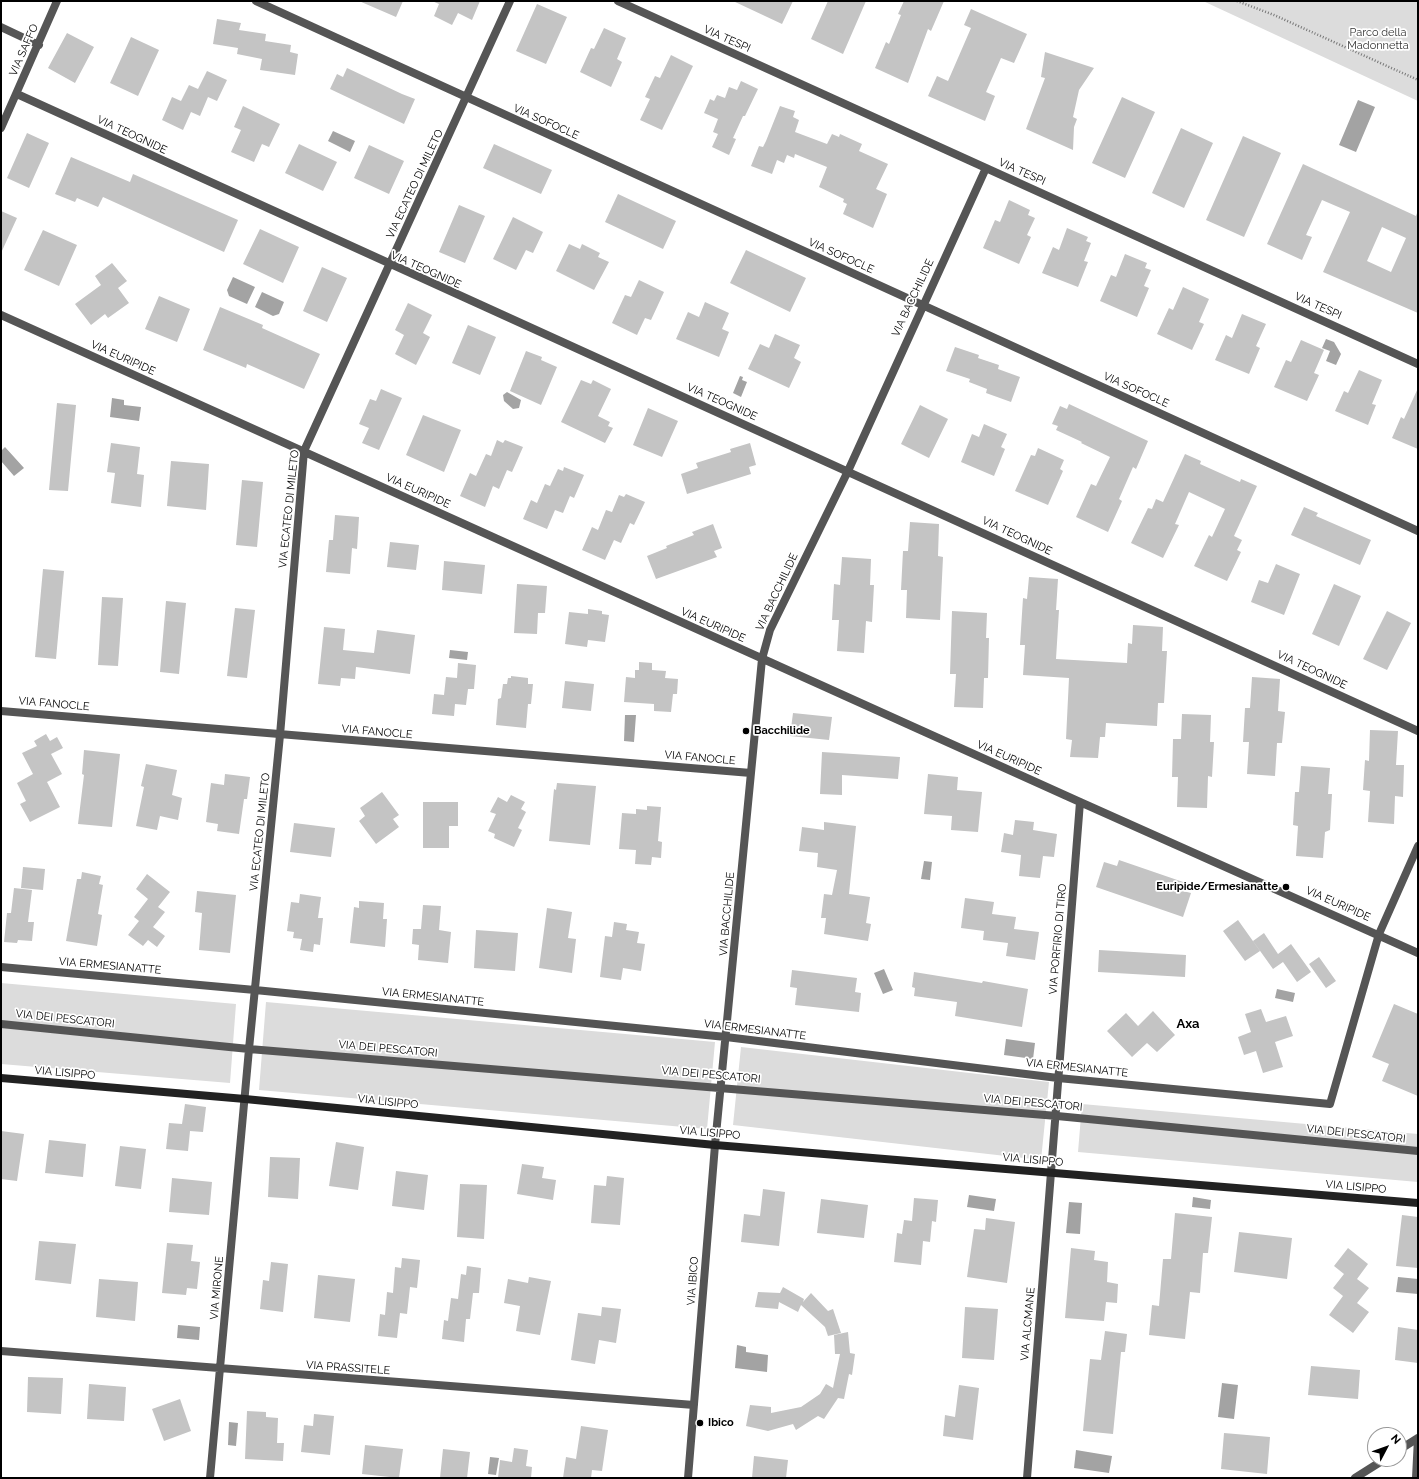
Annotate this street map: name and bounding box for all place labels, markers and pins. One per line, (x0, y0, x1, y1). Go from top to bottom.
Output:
place label: Bacchilide (754, 724, 810, 738)
marker: Bacchilide (741, 726, 751, 736)
place label: Euripide/Ermesianatte (1156, 880, 1278, 894)
marker: Euripide/Ermesianatte (1281, 882, 1291, 892)
place label: Ibico (708, 1416, 734, 1430)
marker: Ibico (695, 1418, 705, 1428)

